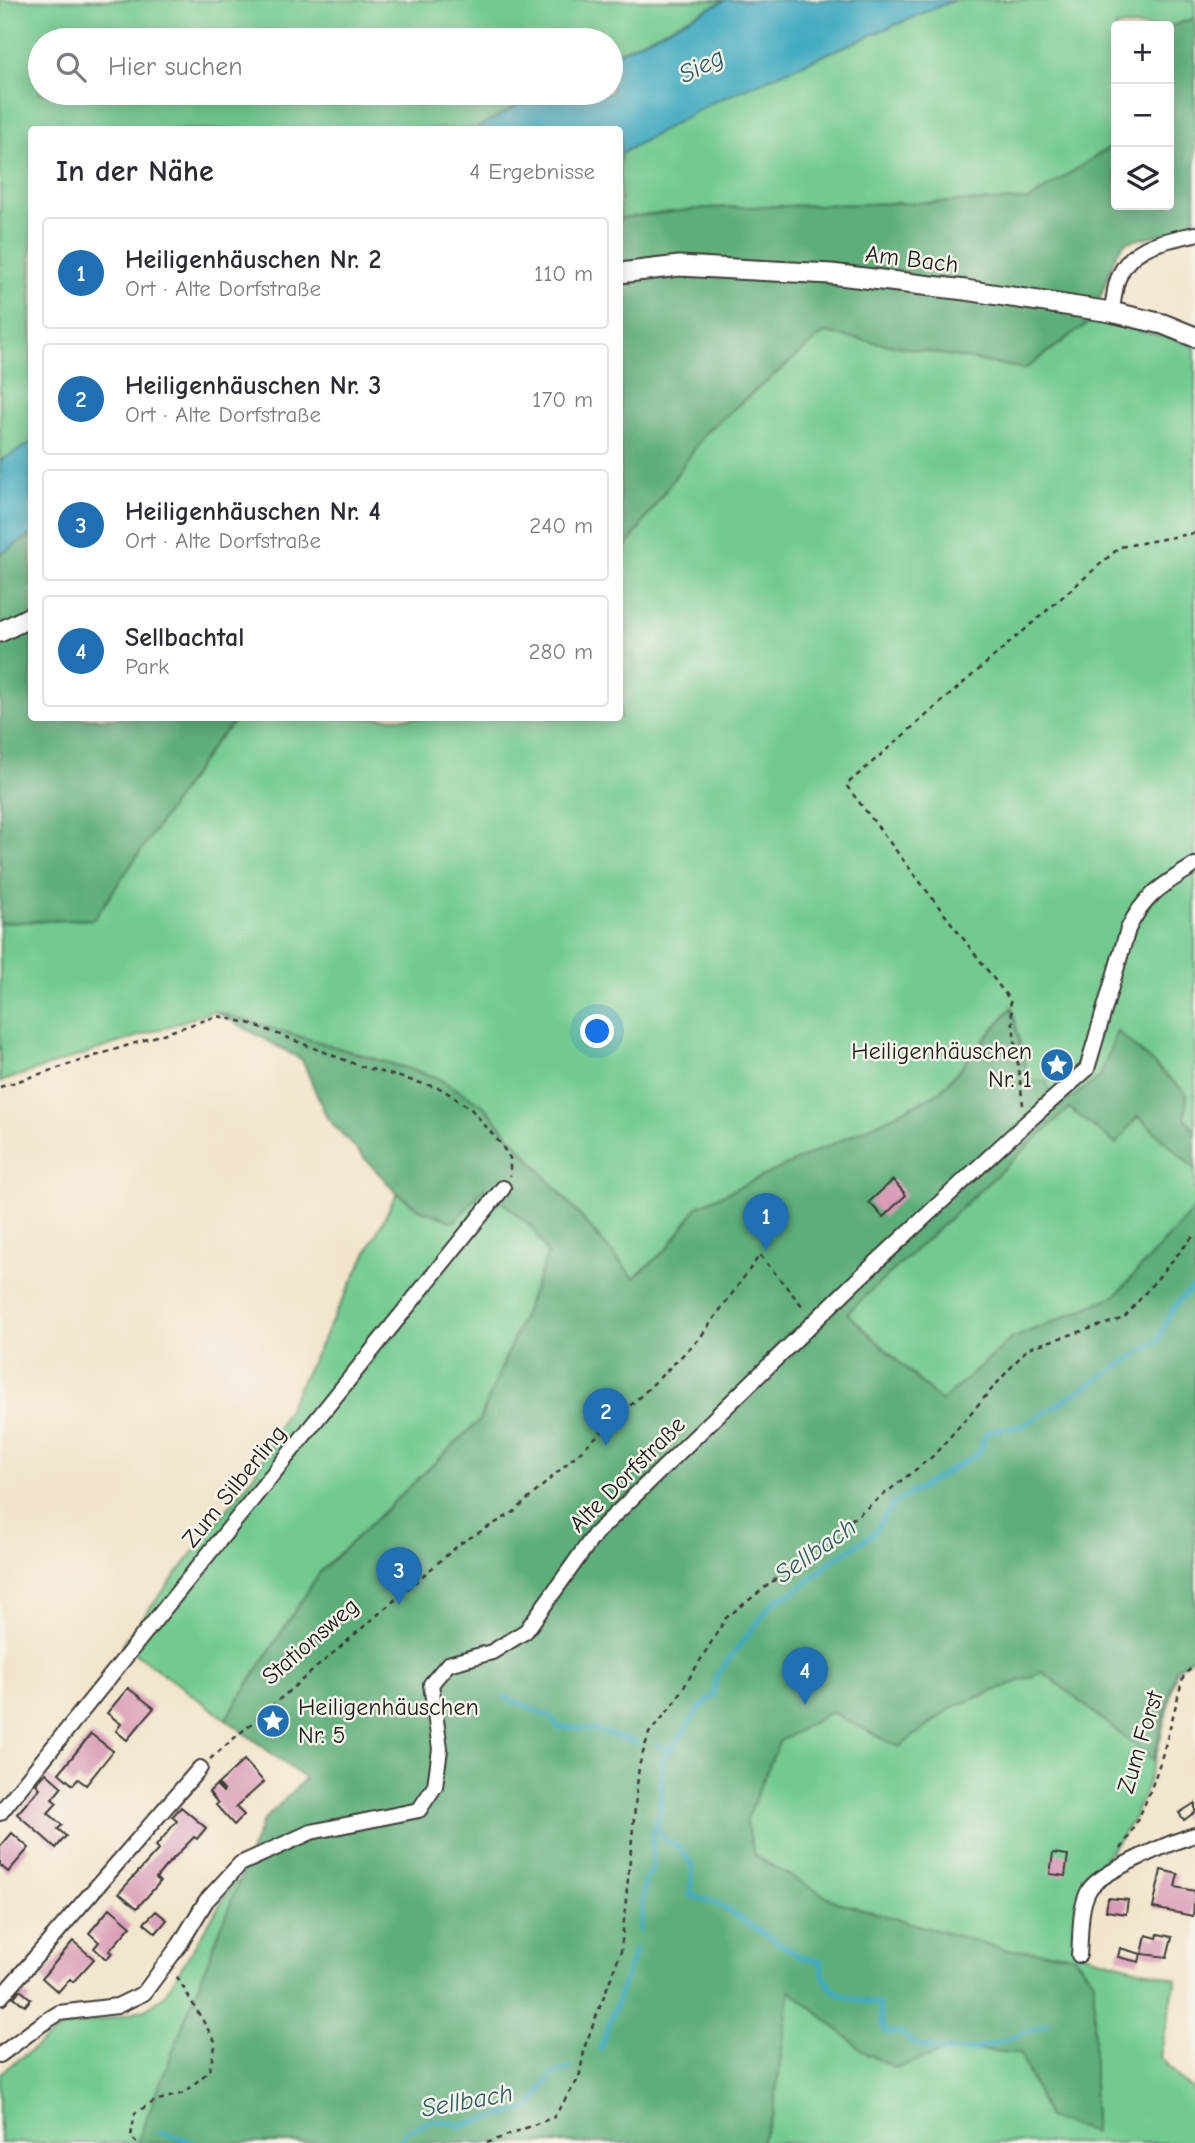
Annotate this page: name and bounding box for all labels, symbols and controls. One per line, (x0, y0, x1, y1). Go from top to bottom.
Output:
map controls (1111, 21, 1174, 210)
button: + (1111, 21, 1174, 84)
search box (28, 28, 623, 105)
water label: Sieg (674, 42, 729, 90)
icon: search (52, 48, 90, 86)
text: Hier suchen (108, 52, 243, 82)
button: − (1111, 84, 1174, 147)
button: layers (1111, 147, 1174, 210)
text: In der Nähe (56, 154, 214, 189)
text: 4 Ergebnisse (469, 158, 595, 185)
street label: Am Bach (864, 239, 960, 279)
text: Heiligenhäuschen Nr. 2 (125, 245, 382, 275)
text: 1 (76, 260, 86, 287)
text: 110 m (534, 260, 593, 287)
text: Ort · Alte Dorfstraße (125, 275, 321, 302)
text: Heiligenhäuschen Nr. 3 (125, 371, 381, 401)
text: 2 (75, 386, 87, 413)
text: 170 m (532, 386, 593, 413)
text: Ort · Alte Dorfstraße (125, 401, 321, 428)
text: Heiligenhäuschen Nr. 4 (125, 497, 381, 527)
text: 3 (75, 512, 87, 539)
text: 240 m (529, 512, 593, 539)
text: Ort · Alte Dorfstraße (125, 527, 321, 554)
text: Sellbachtal (125, 623, 244, 653)
text: 4 (76, 638, 86, 665)
text: 280 m (528, 638, 593, 665)
text: Park (125, 653, 169, 680)
your location (580, 1014, 614, 1048)
place label: Heiligenhäuschen Nr. 1 (851, 1037, 1032, 1093)
place icon: Heiligenhäuschen Nr. 1 (1038, 1046, 1076, 1084)
pin: 1 (743, 1193, 789, 1251)
pin: 2 (583, 1388, 629, 1446)
street label: Alte Dorfstraße (563, 1410, 691, 1538)
street label: Zum Silberling (176, 1419, 292, 1553)
water label: Sellbach (769, 1512, 862, 1590)
pin: 3 (376, 1547, 422, 1605)
street label: Stationsweg (256, 1591, 364, 1691)
pin: 4 (782, 1647, 828, 1705)
street label: Zum Forst (1111, 1686, 1169, 1797)
place label: Heiligenhäuschen Nr. 5 (298, 1693, 479, 1749)
place icon: Heiligenhäuschen Nr. 5 (254, 1702, 292, 1740)
water label: Sellbach (419, 2078, 515, 2124)

